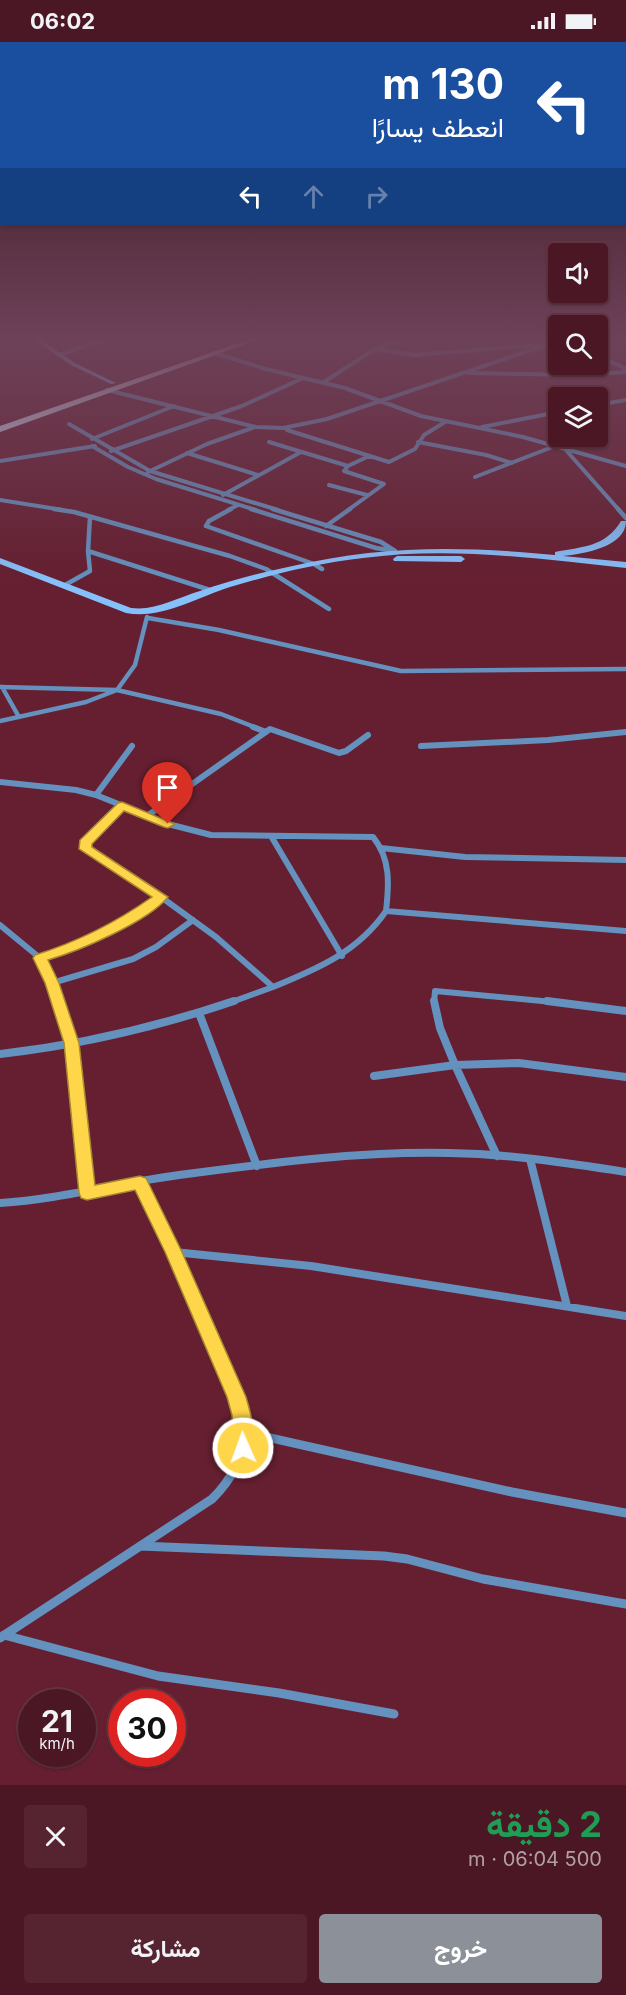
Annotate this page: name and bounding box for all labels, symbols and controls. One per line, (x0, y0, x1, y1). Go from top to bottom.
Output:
text: 06:02 (30, 8, 95, 34)
text: 130 m (382, 58, 504, 109)
icon: left (525, 66, 603, 144)
text: انعطف يسارًا (372, 111, 504, 144)
icon: left (234, 180, 267, 213)
icon: ahead (297, 180, 330, 213)
icon: right (360, 180, 393, 213)
map controls (548, 243, 608, 447)
button: sound (548, 243, 608, 303)
button: search (548, 315, 608, 375)
button: layers (548, 387, 608, 447)
pin (142, 762, 193, 824)
icon: arrive (151, 771, 184, 804)
position arrow (211, 1416, 275, 1480)
speed limit sign: 30 (108, 1689, 186, 1767)
text: 21 (41, 1703, 73, 1739)
text: km/h (39, 1734, 75, 1753)
text: 2 دقيقة (486, 1802, 602, 1846)
button: close (24, 1805, 87, 1868)
text: 500 m · 06:04 (468, 1847, 602, 1871)
button: مشاركة (24, 1914, 307, 1983)
button: خروج (319, 1914, 602, 1983)

